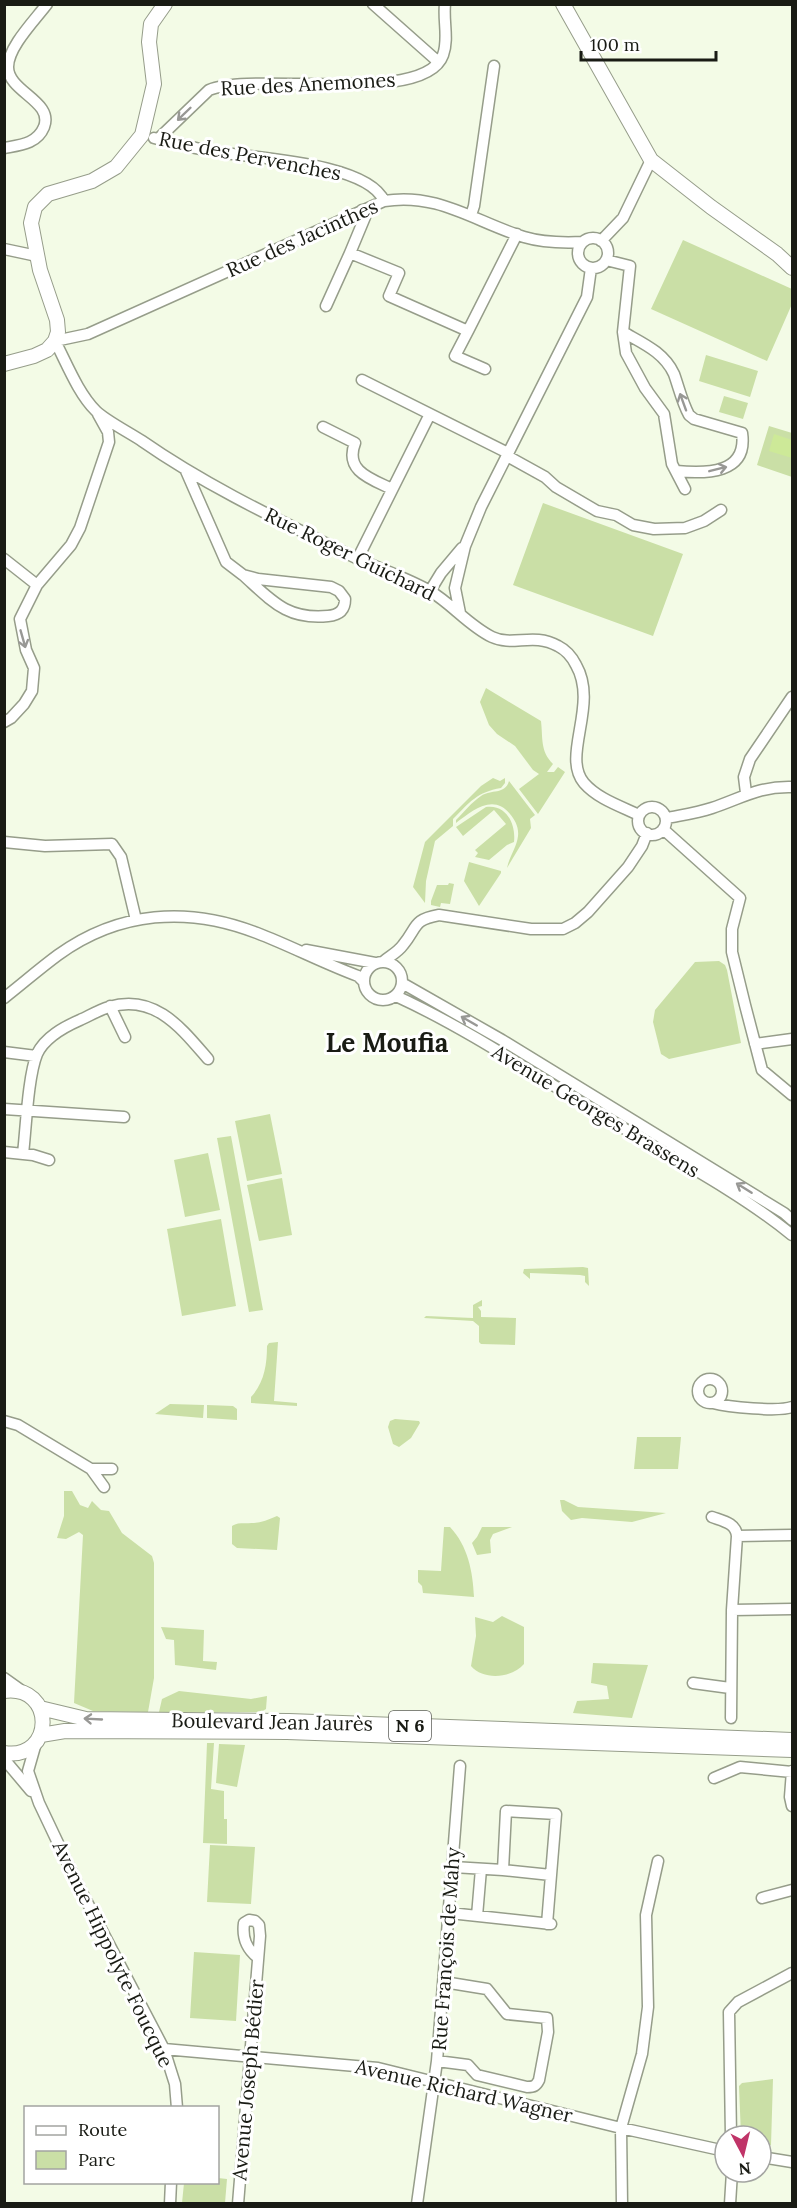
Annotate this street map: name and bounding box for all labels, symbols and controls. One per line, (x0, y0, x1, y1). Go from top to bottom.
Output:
scale bar (581, 24, 716, 62)
text: 100 m (590, 33, 640, 56)
street label: Rue des Anemones (220, 66, 396, 101)
one-way arrow (177, 106, 192, 121)
street label: Rue des Pervenches (157, 126, 343, 185)
street label: Rue des Jacinthes (222, 193, 382, 282)
one-way arrow (677, 393, 688, 411)
one-way arrow (708, 462, 727, 474)
street label: Rue Roger Guichard (261, 501, 440, 606)
one-way arrow (18, 629, 29, 648)
one-way arrow (461, 1015, 478, 1027)
district label: Le Moufia (326, 1026, 449, 1059)
street label: Avenue Georges Brassens (487, 1038, 705, 1182)
one-way arrow (735, 1182, 752, 1195)
street label: Boulevard Jean Jaurès (171, 1707, 373, 1736)
road number: N 6 (389, 1711, 431, 1741)
one-way arrow (84, 1713, 103, 1724)
street label: Avenue Hippolyte Foucque (47, 1836, 179, 2071)
street label: Rue François de Mahy (426, 1846, 465, 2052)
street label: Avenue Joseph Bédier (226, 1978, 269, 2183)
street label: Avenue Richard Wagner (352, 2053, 575, 2128)
legend (24, 2106, 219, 2184)
text: Route (78, 2118, 127, 2141)
north arrow (713, 2124, 773, 2184)
text: Parc (78, 2148, 115, 2171)
text: N (737, 2158, 752, 2180)

